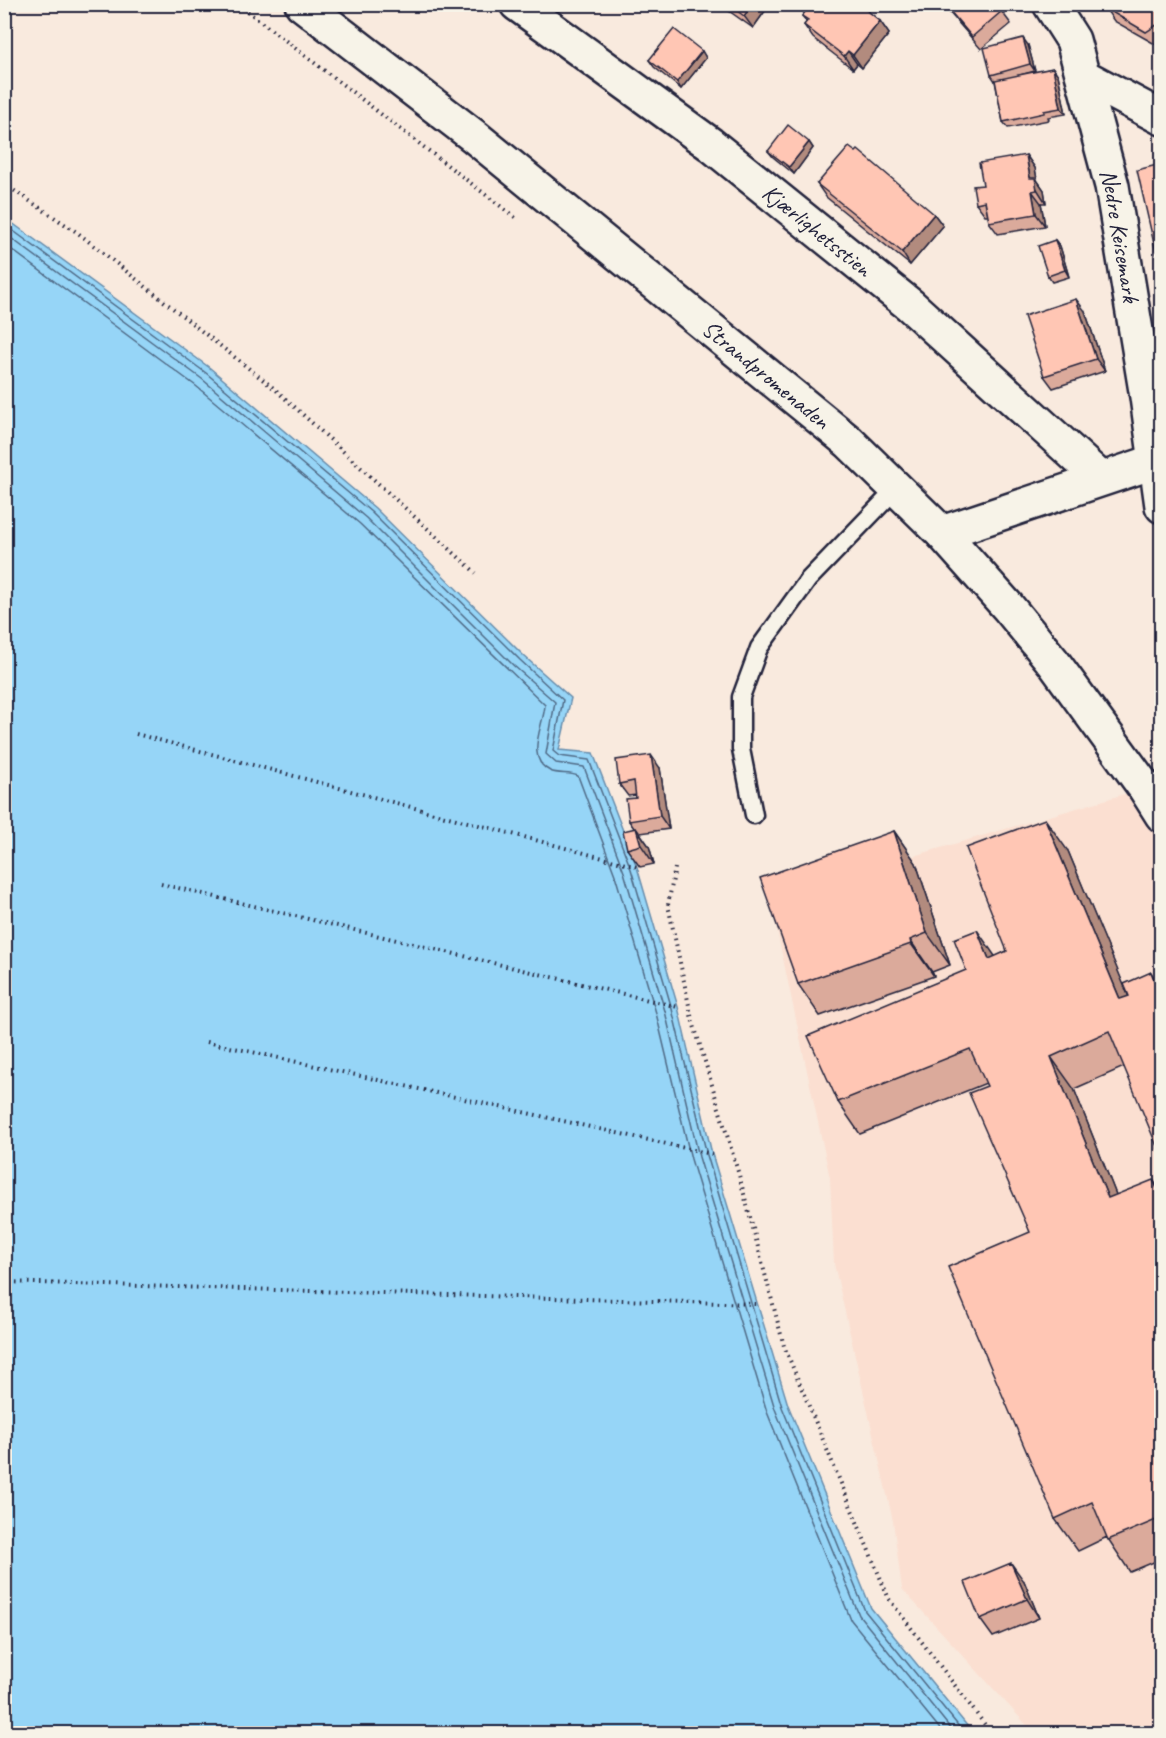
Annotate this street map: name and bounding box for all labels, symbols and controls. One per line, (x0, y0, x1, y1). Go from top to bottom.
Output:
street label: Nedre Keisemark (1093, 166, 1146, 306)
street label: Kjærlighetsstien (756, 177, 879, 284)
street label: Strandpromenaden (696, 313, 837, 436)

